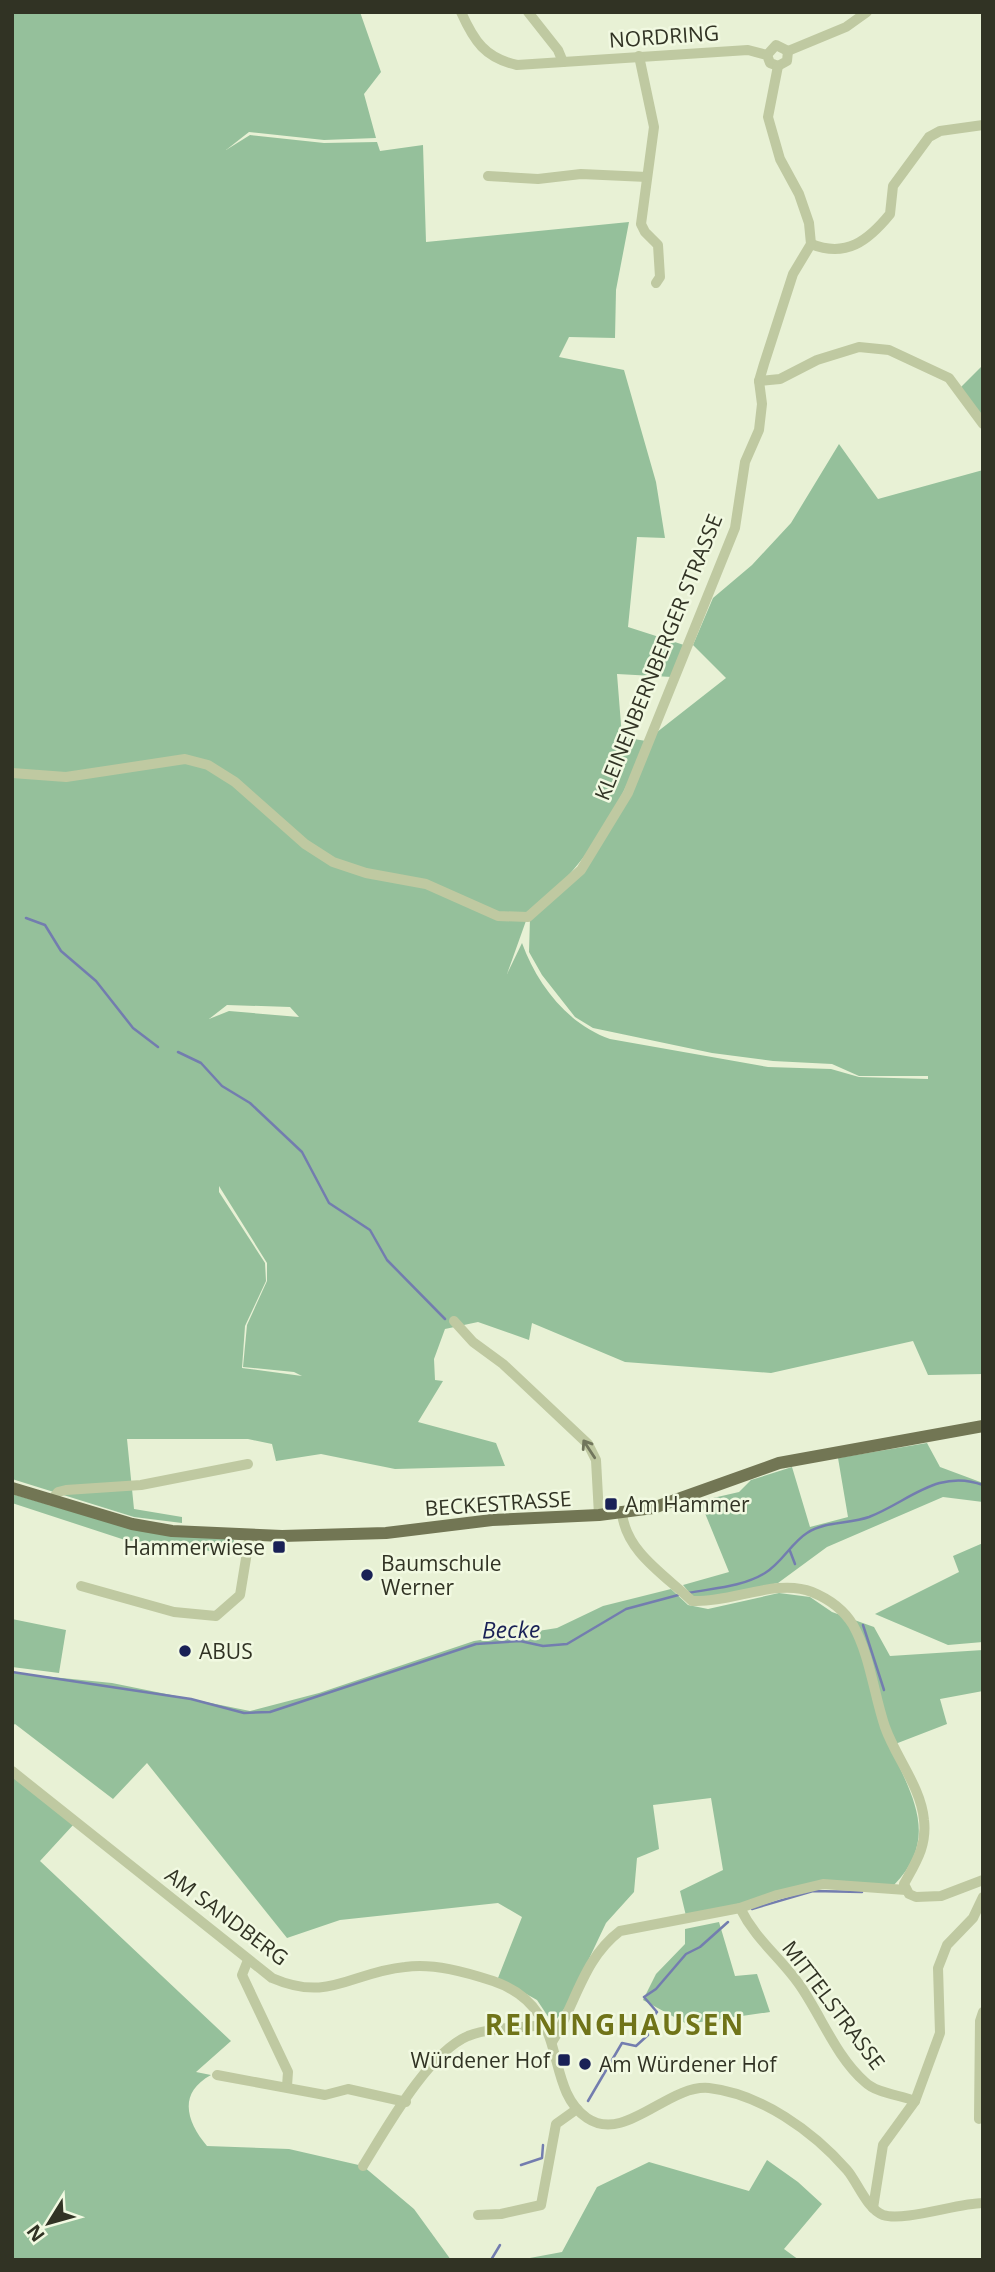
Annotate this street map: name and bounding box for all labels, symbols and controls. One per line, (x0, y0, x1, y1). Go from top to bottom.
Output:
street label: NORDRING (608, 18, 720, 54)
street label: KLEINENBERNBERGER STRASSE (588, 510, 728, 804)
one-way arrow (582, 1440, 596, 1460)
street label: BECKESTRASSE (424, 1484, 572, 1522)
place label: Am Hammer (625, 1490, 750, 1518)
marker: Am Hammer (603, 1496, 619, 1512)
place label: Hammerwiese (123, 1533, 265, 1561)
marker: Hammerwiese (271, 1539, 287, 1555)
place label: Baumschule Werner (381, 1549, 501, 1601)
marker: Baumschule Werner (359, 1567, 375, 1583)
water label: Becke (482, 1612, 540, 1646)
place label: ABUS (199, 1637, 253, 1665)
marker: ABUS (177, 1643, 193, 1659)
street label: AM SANDBERG (160, 1861, 294, 1971)
street label: MITTELSTRASSE (776, 1935, 892, 2075)
district label: REININGHAUSEN (485, 2005, 745, 2043)
place label: Würdener Hof (411, 2046, 552, 2074)
place label: Am Würdener Hof (599, 2050, 778, 2078)
marker: Würdener Hof (556, 2052, 572, 2068)
marker: Am Würdener Hof (577, 2056, 593, 2072)
north arrow (14, 2188, 84, 2258)
text: N (20, 2219, 50, 2247)

